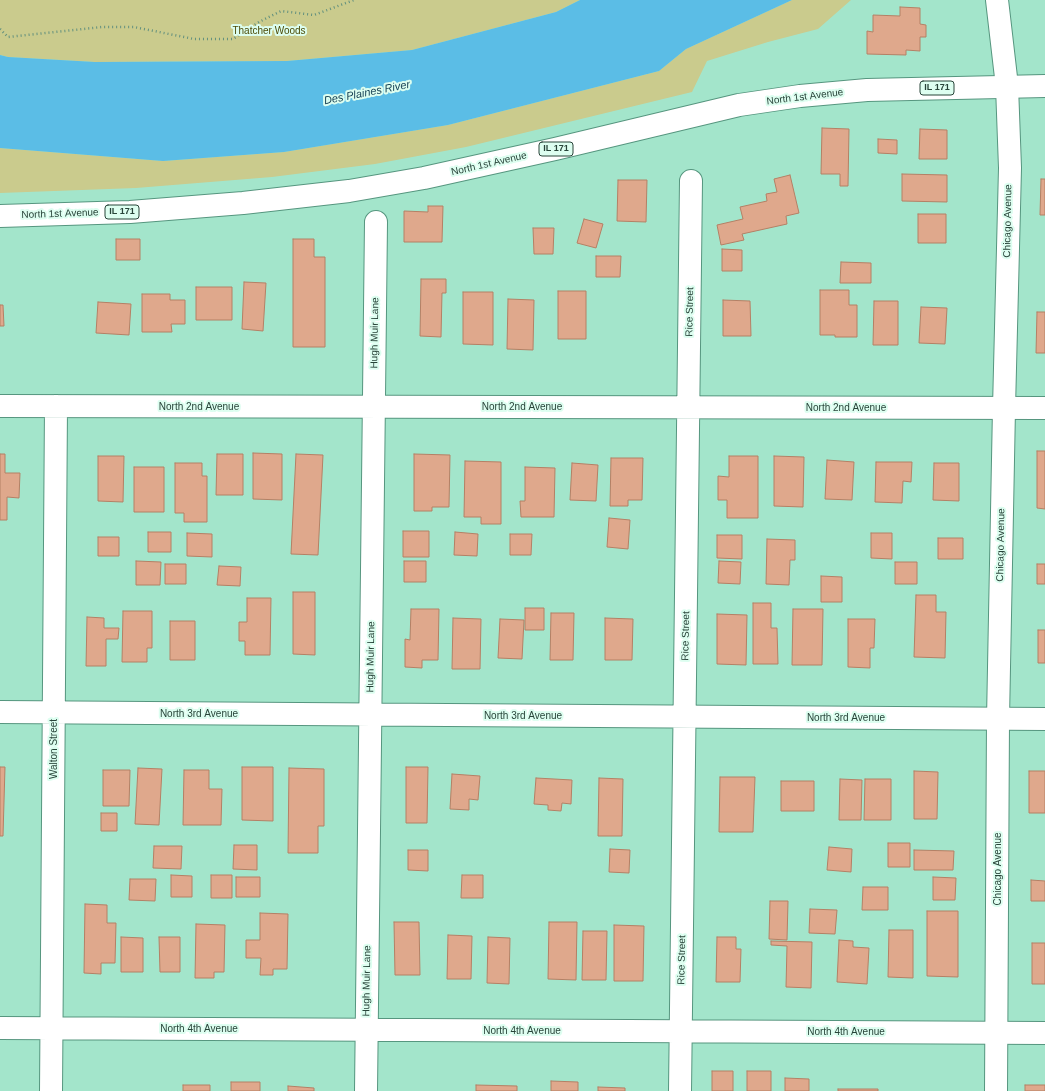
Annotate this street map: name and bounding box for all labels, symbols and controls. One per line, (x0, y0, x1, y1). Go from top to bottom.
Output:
park label: Thatcher Woods (232, 25, 306, 37)
water label: Des Plaines River (323, 78, 411, 108)
road number: IL 171 (920, 81, 954, 95)
street label: North 1st Avenue (766, 86, 844, 108)
road number: IL 171 (539, 142, 573, 156)
street label: North 1st Avenue (450, 149, 528, 179)
street label: Chicago Avenue (1001, 184, 1015, 258)
road number: IL 171 (105, 205, 139, 219)
street label: North 1st Avenue (21, 207, 99, 221)
street label: Rice Street (684, 287, 696, 337)
street label: Hugh Muir Lane (368, 297, 382, 369)
street label: North 2nd Avenue (159, 401, 239, 413)
street label: North 2nd Avenue (482, 401, 562, 413)
street label: North 2nd Avenue (806, 402, 886, 414)
street label: Chicago Avenue (994, 508, 1008, 582)
street label: Rice Street (680, 611, 692, 661)
street label: Hugh Muir Lane (364, 621, 378, 693)
street label: North 3rd Avenue (160, 708, 238, 720)
street label: North 3rd Avenue (484, 710, 562, 722)
street label: North 3rd Avenue (807, 712, 885, 724)
street label: Walton Street (48, 719, 60, 779)
street label: Chicago Avenue (992, 832, 1004, 906)
street label: Rice Street (676, 935, 688, 985)
street label: Hugh Muir Lane (360, 945, 374, 1017)
street label: North 4th Avenue (160, 1023, 238, 1035)
street label: North 4th Avenue (483, 1025, 561, 1037)
street label: North 4th Avenue (807, 1026, 885, 1038)

